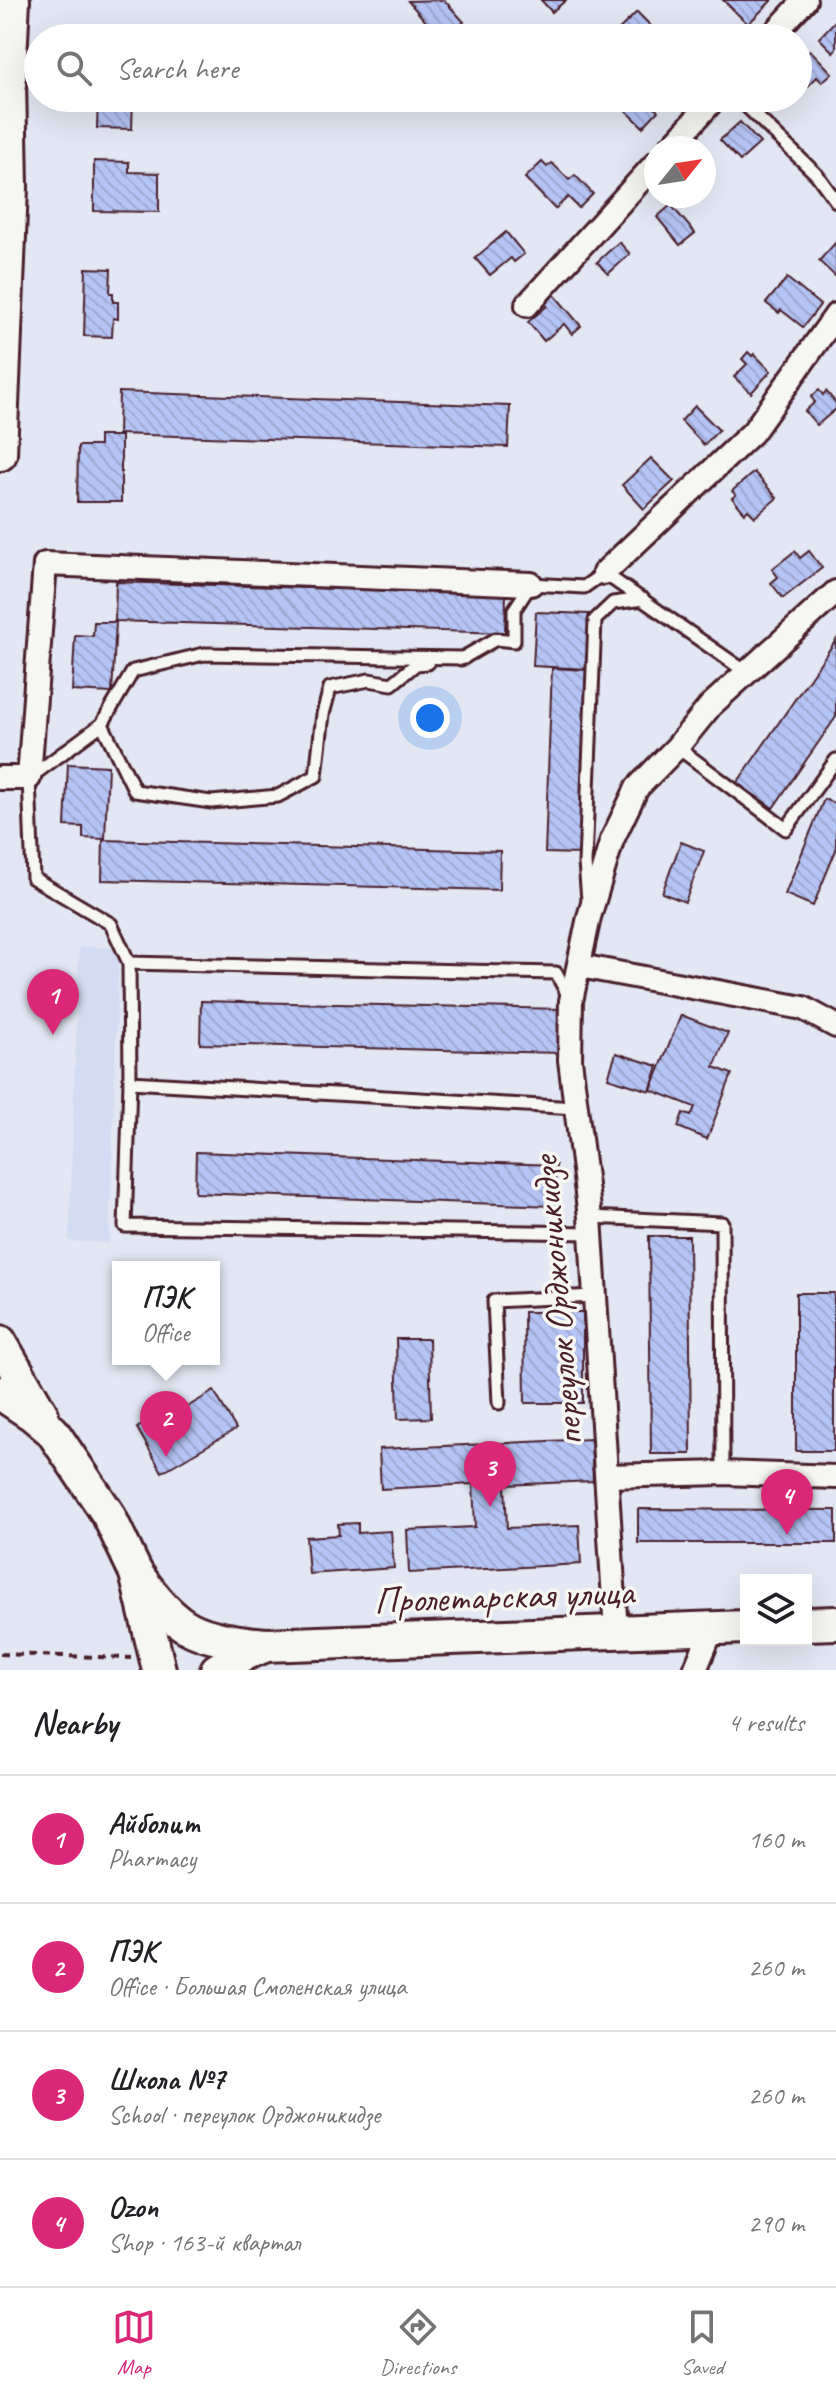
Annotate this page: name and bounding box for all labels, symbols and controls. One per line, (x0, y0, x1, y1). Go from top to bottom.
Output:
search box (24, 24, 812, 112)
icon: search (52, 46, 96, 90)
text: Search here (116, 49, 238, 87)
north arrow (644, 136, 716, 208)
your location (410, 698, 450, 738)
pin: 1 (27, 969, 79, 1035)
street label: переулок Орджоникидзе (521, 1152, 593, 1448)
popup (112, 1261, 220, 1365)
text: ПЭК (142, 1278, 190, 1316)
text: Office (142, 1316, 189, 1349)
pin: 2 (140, 1391, 192, 1457)
pin: 3 (464, 1441, 516, 1507)
pin: 4 (761, 1469, 813, 1535)
street label: Пролетарская улица (373, 1568, 637, 1624)
map controls (740, 1574, 812, 1646)
button: layers (740, 1574, 812, 1646)
text: Nearby (32, 1701, 118, 1744)
text: 4 results (728, 1706, 804, 1739)
text: Айболит (108, 1804, 200, 1842)
text: 1 (52, 1823, 64, 1856)
text: 160 m (748, 1823, 804, 1856)
text: Pharmacy (108, 1842, 196, 1875)
text: ПЭК (108, 1932, 156, 1970)
text: 2 (52, 1951, 64, 1984)
text: 260 m (748, 1951, 804, 1984)
text: Office · Большая Смоленская улица (108, 1970, 406, 2003)
text: Школа №7 (108, 2060, 225, 2098)
text: 3 (52, 2079, 64, 2112)
text: 260 m (748, 2079, 804, 2112)
text: School · переулок Орджоникидзе (108, 2098, 380, 2131)
text: Ozon (108, 2188, 158, 2226)
text: 4 (52, 2207, 64, 2240)
text: 290 m (748, 2207, 804, 2240)
text: Shop · 163-й квартал (108, 2226, 300, 2259)
tab: Map (112, 2305, 156, 2381)
tab: Directions (380, 2305, 456, 2381)
tab: Saved (680, 2305, 724, 2381)

